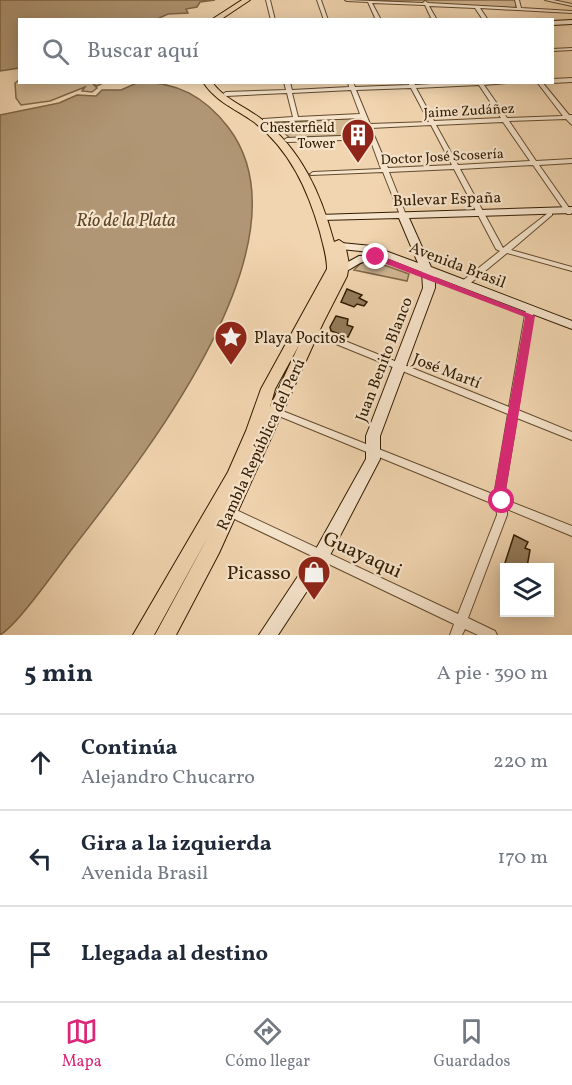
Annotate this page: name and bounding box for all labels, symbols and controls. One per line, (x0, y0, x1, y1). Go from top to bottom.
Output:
search box (18, 18, 554, 84)
icon: search (39, 35, 72, 68)
text: Buscar aquí (87, 36, 199, 67)
street label: Jaime Zudáñez (423, 100, 515, 123)
building icon: Chesterfield Tower (340, 117, 376, 164)
place label: Chesterfield Tower (260, 119, 335, 154)
street label: Doctor José Scosería (380, 145, 504, 170)
street label: Bulevar España (392, 187, 502, 213)
water label: Río de la Plata (76, 209, 176, 234)
street label: Avenida Brasil (406, 237, 509, 294)
route end (362, 243, 388, 269)
street label: Juan Benito Blanco (351, 294, 419, 425)
place icon: Playa Pocitos (213, 319, 249, 366)
place label: Playa Pocitos (254, 328, 346, 350)
street label: José Martí (409, 349, 484, 395)
street label: Rambla República del Perú (212, 355, 311, 534)
route start (488, 487, 514, 513)
street label: Guayaqui (318, 525, 406, 586)
shop icon: Picasso (296, 554, 332, 601)
place label: Picasso (227, 560, 291, 588)
map controls (500, 563, 554, 617)
button: layers (500, 563, 554, 617)
text: 5 min (24, 656, 93, 692)
text: A pie · 390 m (437, 660, 548, 688)
text: Continúa (81, 733, 178, 764)
icon: ahead (24, 746, 57, 779)
text: 220 m (493, 748, 548, 776)
text: Alejandro Chucarro (81, 764, 255, 792)
text: Gira a la izquierda (81, 829, 272, 860)
icon: left (24, 842, 57, 875)
text: 170 m (498, 844, 548, 872)
text: Avenida Brasil (81, 860, 208, 888)
icon: arrive (24, 938, 57, 971)
text: Llegada al destino (81, 939, 268, 970)
tab: Mapa (62, 1015, 102, 1073)
tab: Cómo llegar (225, 1015, 310, 1073)
tab: Guardados (433, 1015, 510, 1073)

